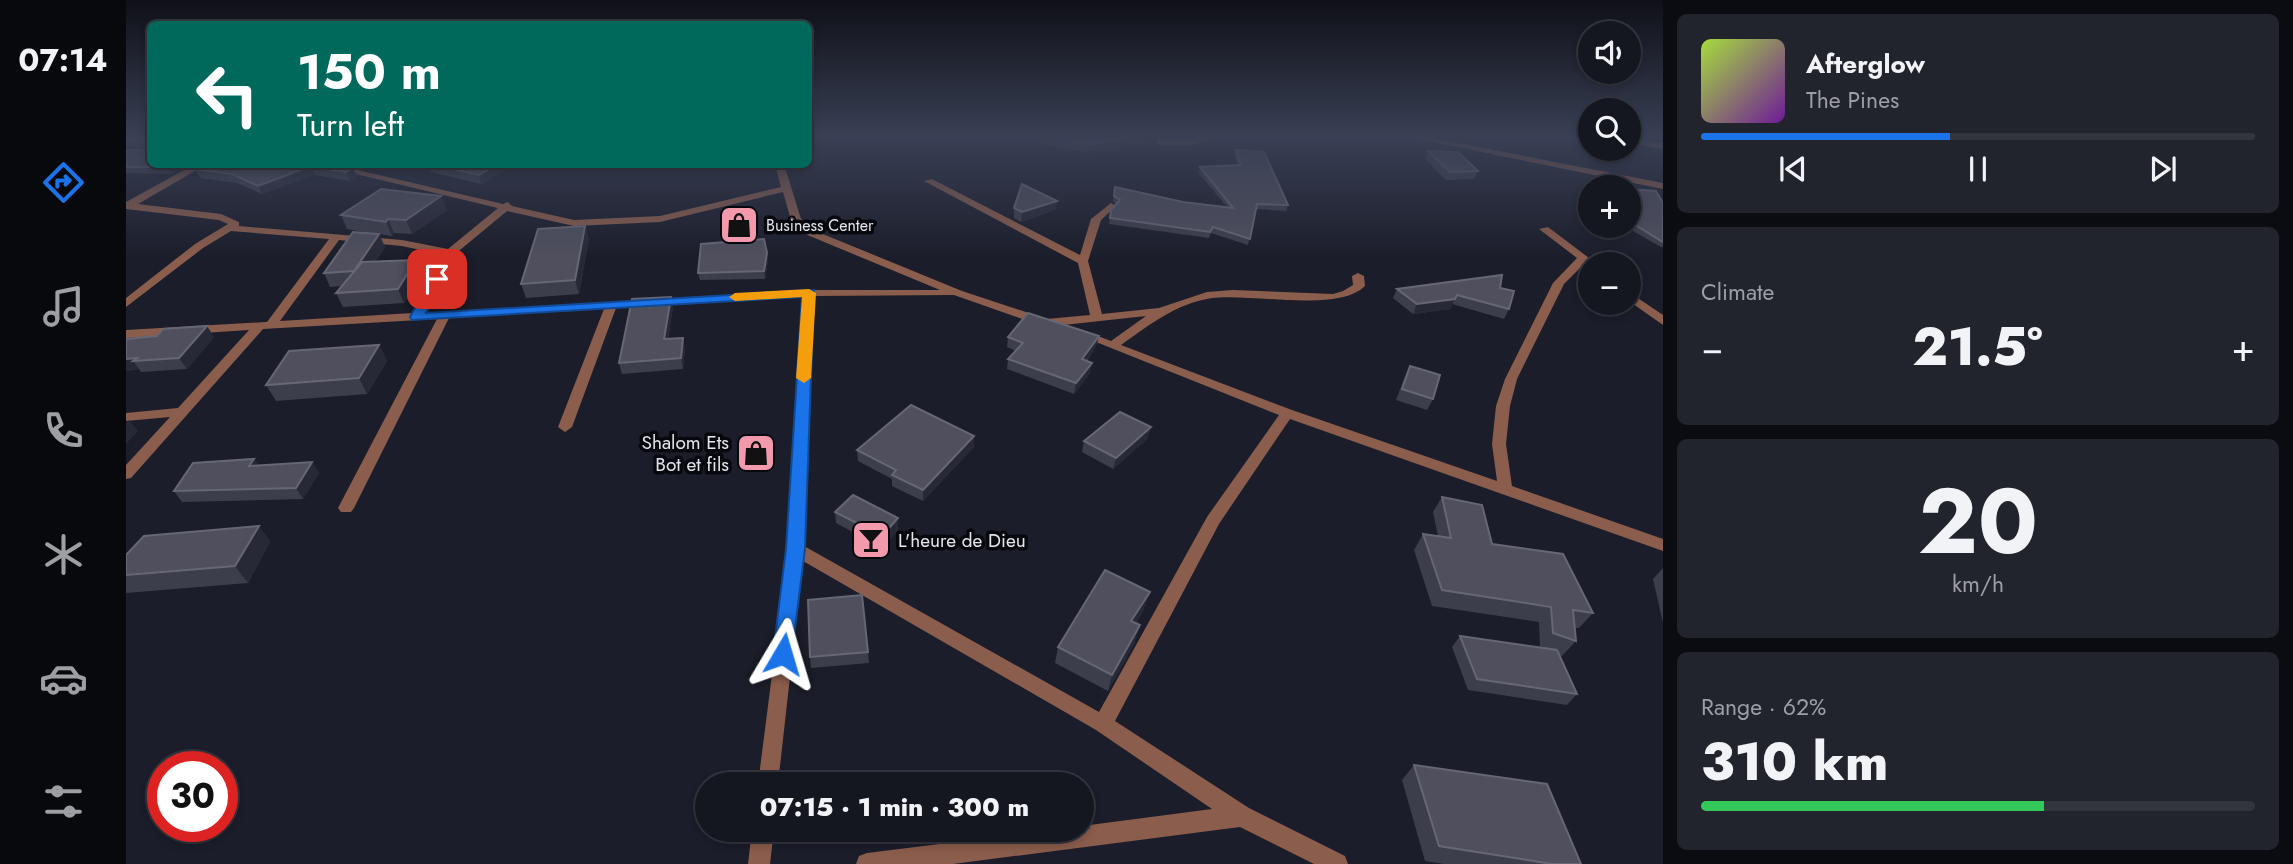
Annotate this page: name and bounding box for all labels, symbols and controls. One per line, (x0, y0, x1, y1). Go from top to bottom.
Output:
map controls (1578, 21, 1641, 315)
button: sound (1578, 21, 1641, 84)
text: 07:14 (18, 37, 108, 83)
text: 150 m (297, 37, 441, 107)
text: Afterglow (1806, 45, 1925, 83)
icon: left (182, 49, 273, 140)
text: The Pines (1806, 83, 1899, 117)
button: search (1578, 98, 1641, 161)
text: Turn left (297, 102, 404, 148)
icon: previous (1774, 150, 1812, 188)
icon: pause (1959, 150, 1997, 188)
icon: next (2144, 150, 2182, 188)
icon: directions (39, 158, 88, 207)
button: + (1578, 175, 1641, 238)
shop icon: Business Center (718, 204, 760, 246)
place label: Business Center (766, 214, 874, 237)
pin (407, 249, 467, 309)
button: − (1578, 252, 1641, 315)
icon: arrive (418, 260, 456, 298)
text: Climate (1701, 275, 1774, 309)
icon: music (39, 282, 88, 331)
text: 21.5° (1912, 309, 2043, 385)
text: − (1701, 320, 1723, 375)
text: + (2232, 320, 2255, 375)
icon: phone (39, 406, 88, 455)
place label: Shalom Ets Bot et fils (642, 429, 729, 478)
shop icon: Shalom Ets Bot et fils (735, 432, 777, 474)
text: 20 (1918, 456, 2038, 587)
bar icon: L'heure de Dieu (850, 519, 892, 561)
place label: L'heure de Dieu (898, 527, 1026, 554)
icon: climate (39, 530, 88, 579)
text: km/h (1952, 567, 2004, 601)
position arrow (746, 617, 820, 691)
icon: car (39, 654, 88, 703)
text: Range · 62% (1701, 690, 1826, 724)
text: 310 km (1701, 724, 1888, 800)
speed limit sign: 30 (147, 751, 238, 842)
icon: filters (39, 777, 88, 826)
text: 07:15 · 1 min · 300 m (760, 788, 1029, 826)

